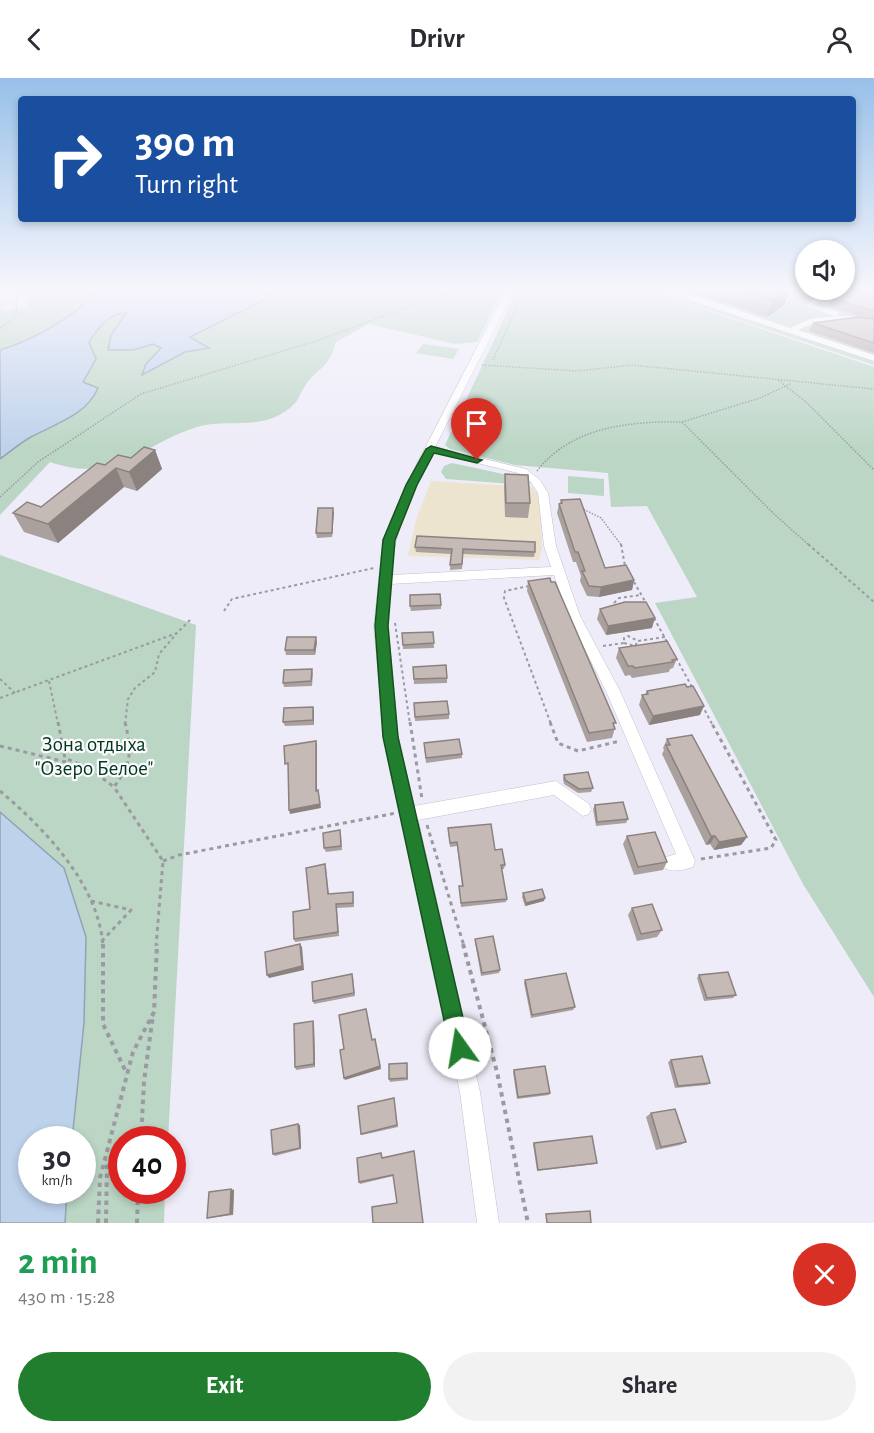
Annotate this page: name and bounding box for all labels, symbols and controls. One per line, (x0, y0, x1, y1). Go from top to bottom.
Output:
icon: back (18, 23, 51, 56)
icon: person (823, 23, 856, 56)
text: Drivr (409, 25, 465, 52)
icon: right (36, 120, 114, 198)
text: 390 m (135, 122, 236, 164)
text: Turn right (135, 171, 238, 198)
map controls (795, 240, 855, 300)
button: sound (795, 240, 855, 300)
pin (451, 398, 502, 460)
icon: arrive (460, 407, 493, 440)
park label: Зона отдыха "Озеро Белое" (35, 734, 153, 779)
position arrow (428, 1016, 492, 1080)
speed limit sign: 40 (108, 1126, 186, 1204)
text: 30 (43, 1143, 71, 1173)
text: km/h (42, 1173, 72, 1188)
button: close (793, 1243, 856, 1306)
text: 2 min (18, 1244, 98, 1280)
text: 430 m · 15:28 (18, 1287, 115, 1307)
button: Exit (18, 1352, 431, 1421)
button: Share (443, 1352, 856, 1421)

